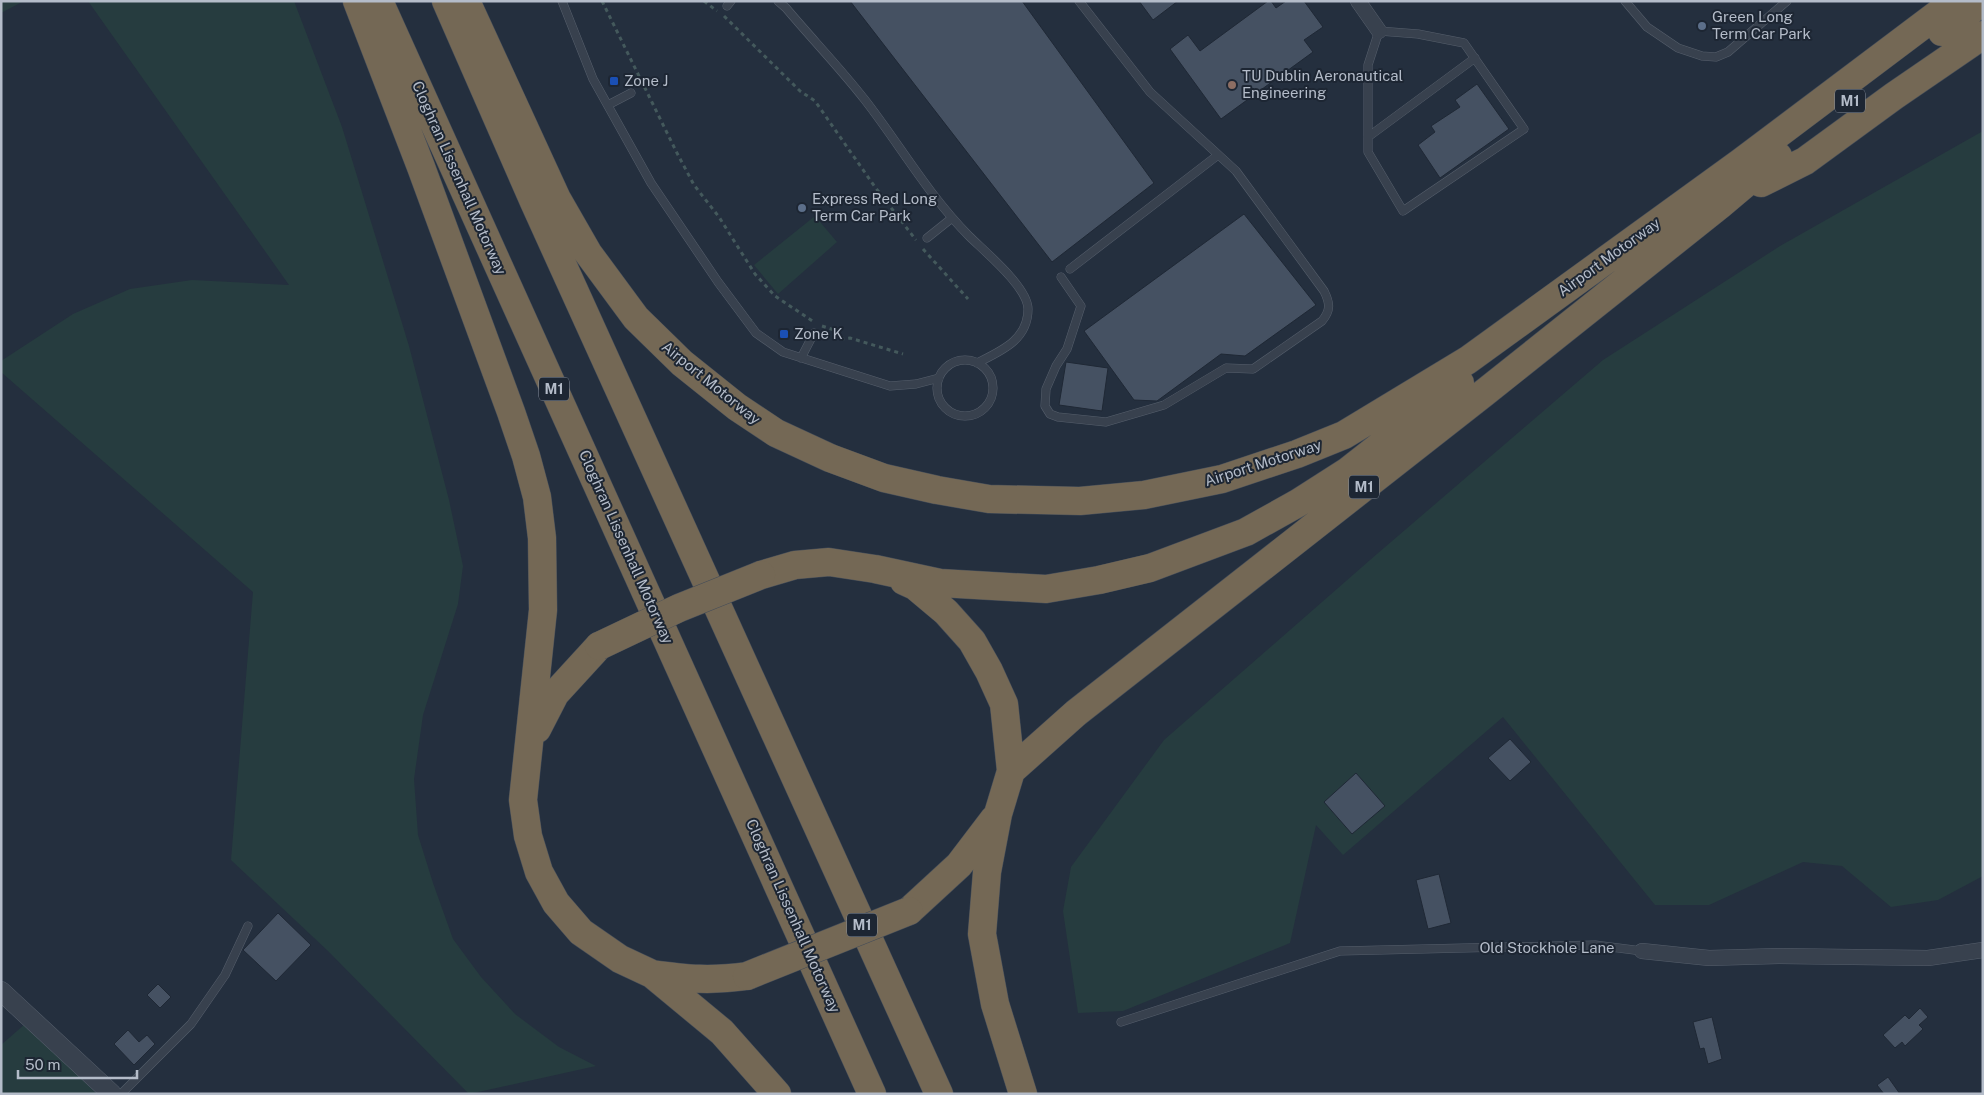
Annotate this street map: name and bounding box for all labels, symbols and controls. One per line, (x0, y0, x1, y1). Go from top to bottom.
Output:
place label: Green Long Term Car Park (1712, 8, 1811, 42)
marker: Green Long Term Car Park (1696, 20, 1708, 32)
place label: TU Dublin Aeronautical Engineering (1242, 67, 1403, 101)
place label: Zone J (624, 72, 668, 89)
marker: Zone J (608, 75, 620, 87)
street label: Cloghran Lissenhall Motorway (409, 78, 510, 277)
marker: TU Dublin Aeronautical Engineering (1226, 79, 1238, 91)
road number: M1 (1835, 90, 1865, 112)
place label: Express Red Long Term Car Park (812, 190, 937, 224)
marker: Express Red Long Term Car Park (796, 202, 808, 214)
street label: Airport Motorway (1554, 214, 1663, 299)
place label: Zone K (794, 325, 843, 342)
marker: Zone K (778, 328, 790, 340)
street label: Airport Motorway (659, 338, 764, 428)
road number: M1 (539, 378, 569, 400)
street label: Airport Motorway (1202, 436, 1323, 489)
street label: Cloghran Lissenhall Motorway (576, 447, 677, 646)
road number: M1 (1349, 476, 1379, 498)
street label: Cloghran Lissenhall Motorway (743, 816, 844, 1015)
road number: M1 (847, 914, 877, 936)
street label: Old Stockhole Lane (1479, 939, 1615, 956)
scale bar (18, 1048, 136, 1080)
text: 50 m (25, 1056, 60, 1073)

